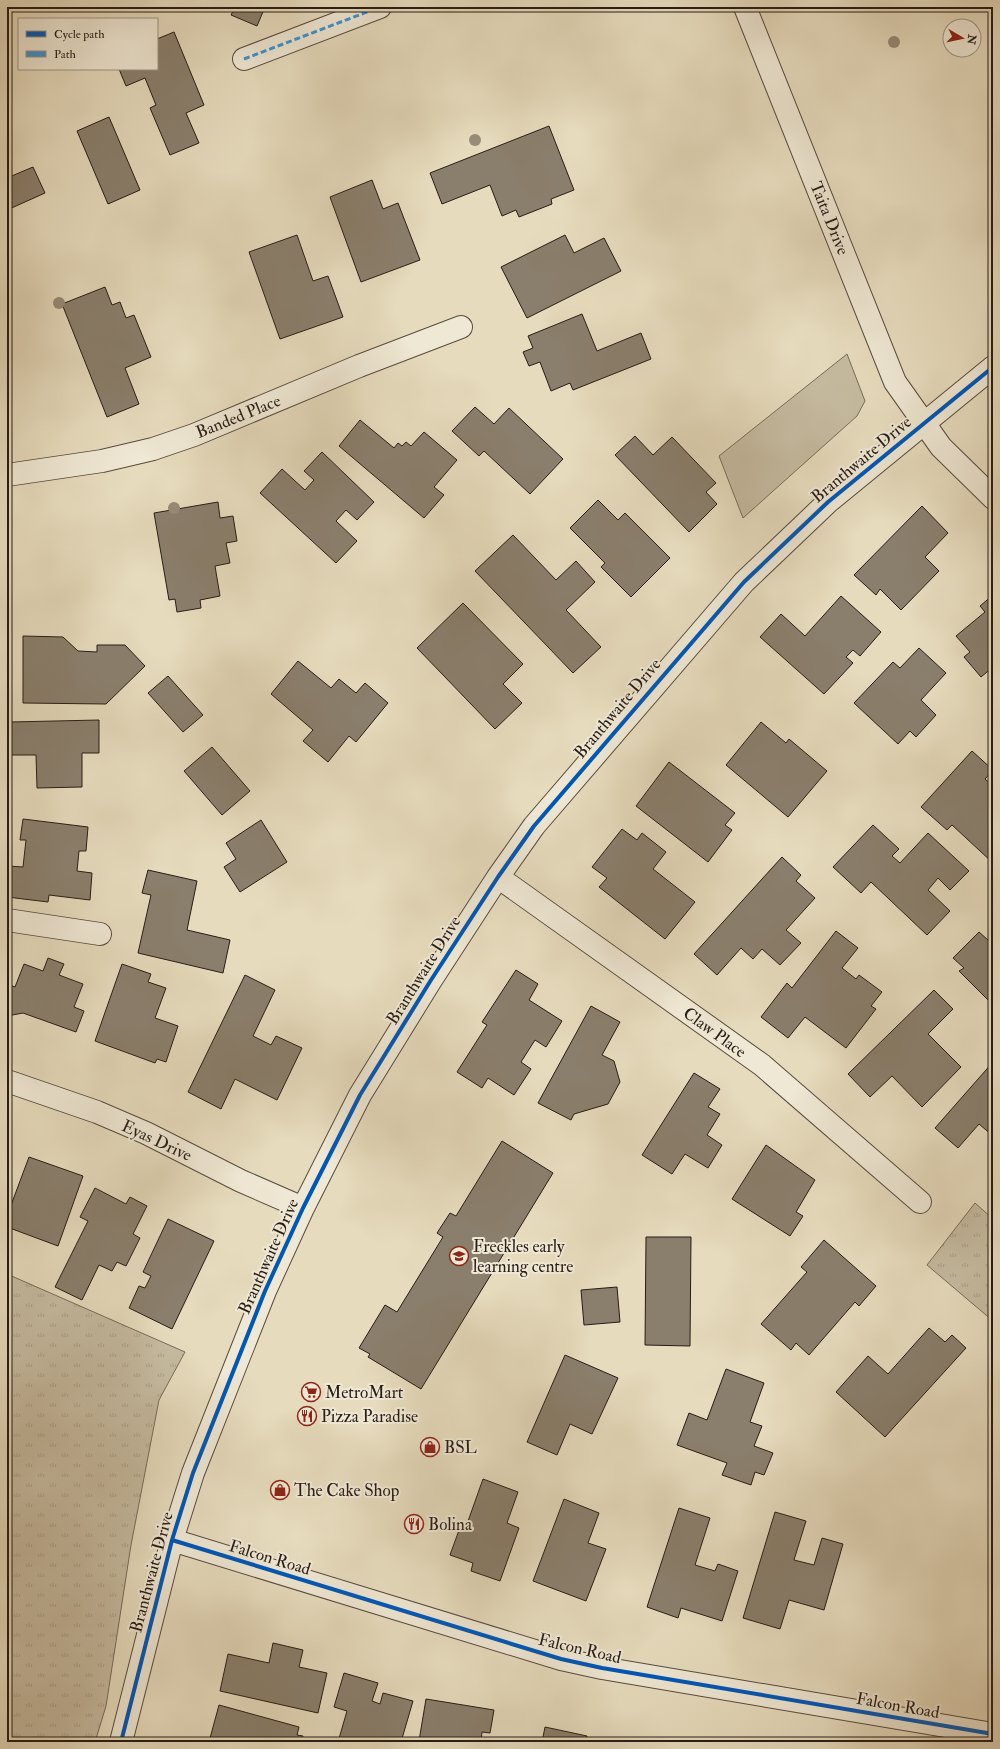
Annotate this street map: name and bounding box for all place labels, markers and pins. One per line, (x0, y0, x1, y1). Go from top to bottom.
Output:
place label: Freckles early learning centre (473, 1236, 573, 1277)
school or university icon: Freckles early learning centre (448, 1245, 470, 1267)
supermarket icon: MetroMart (300, 1381, 322, 1403)
place label: MetroMart (325, 1382, 404, 1403)
restaurant icon: Pizza Paradise (296, 1405, 318, 1427)
place label: Pizza Paradise (321, 1406, 418, 1427)
shop icon: BSL (419, 1436, 441, 1458)
place label: BSL (444, 1437, 478, 1458)
shop icon: The Cake Shop (269, 1479, 291, 1501)
place label: The Cake Shop (294, 1480, 400, 1502)
restaurant icon: Bolina (403, 1513, 425, 1535)
place label: Bolina (428, 1514, 473, 1535)

